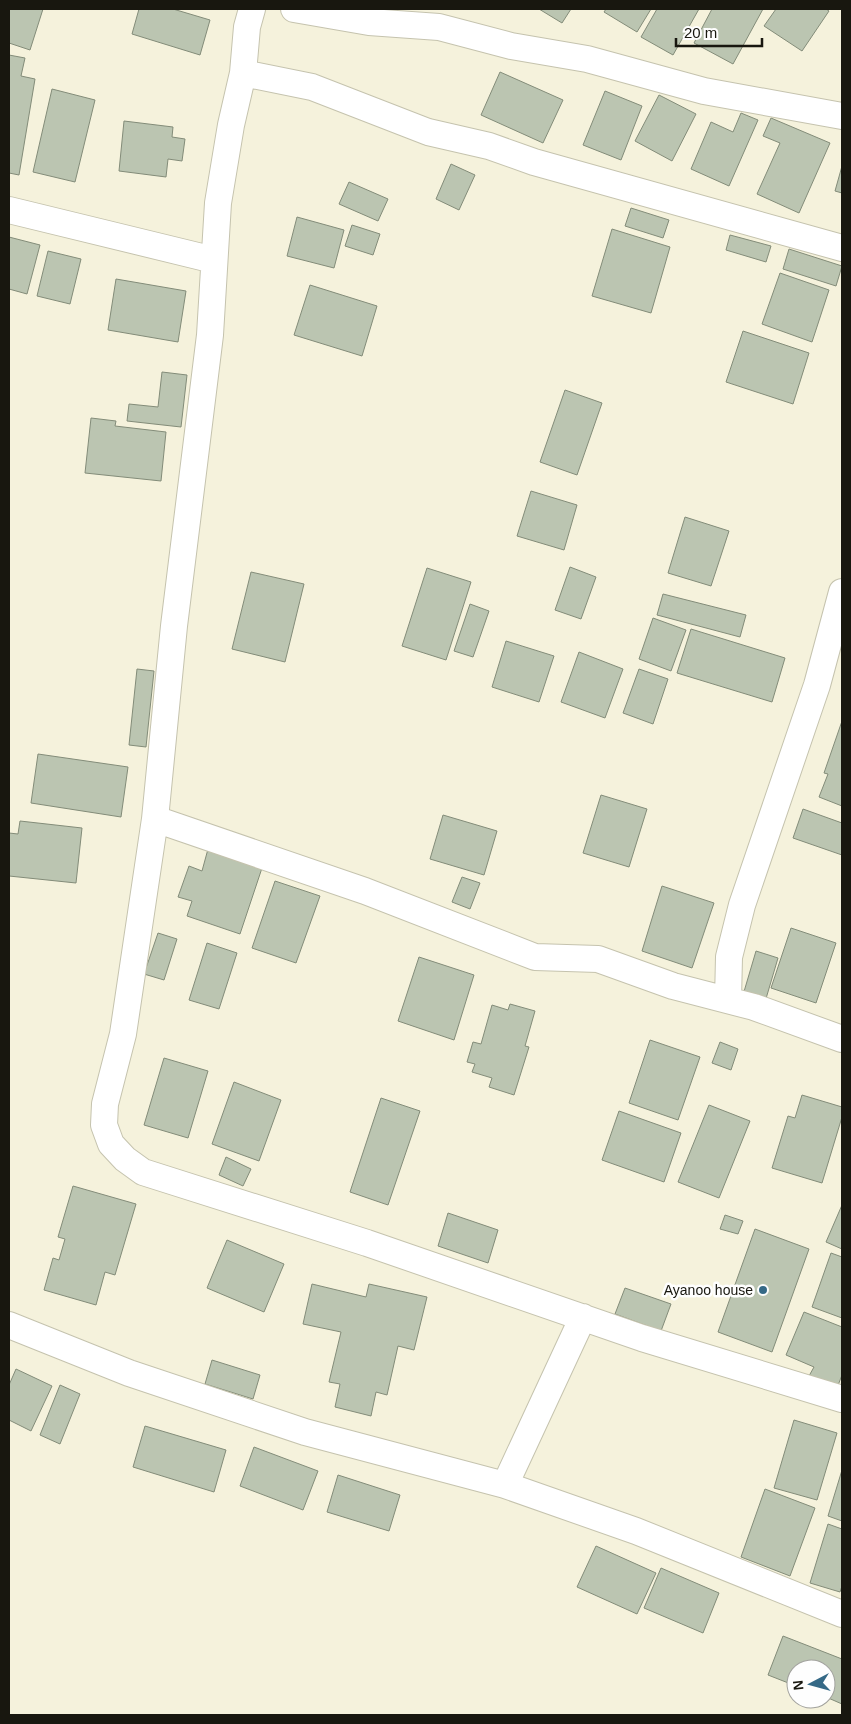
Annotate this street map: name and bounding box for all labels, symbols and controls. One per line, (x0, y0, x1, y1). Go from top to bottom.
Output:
scale bar (676, 15, 762, 47)
text: 20 m (684, 24, 717, 41)
place label: Ayanoo house (664, 1282, 753, 1298)
marker: Ayanoo house (757, 1284, 769, 1296)
north arrow (786, 1659, 836, 1709)
text: N (790, 1679, 807, 1691)

